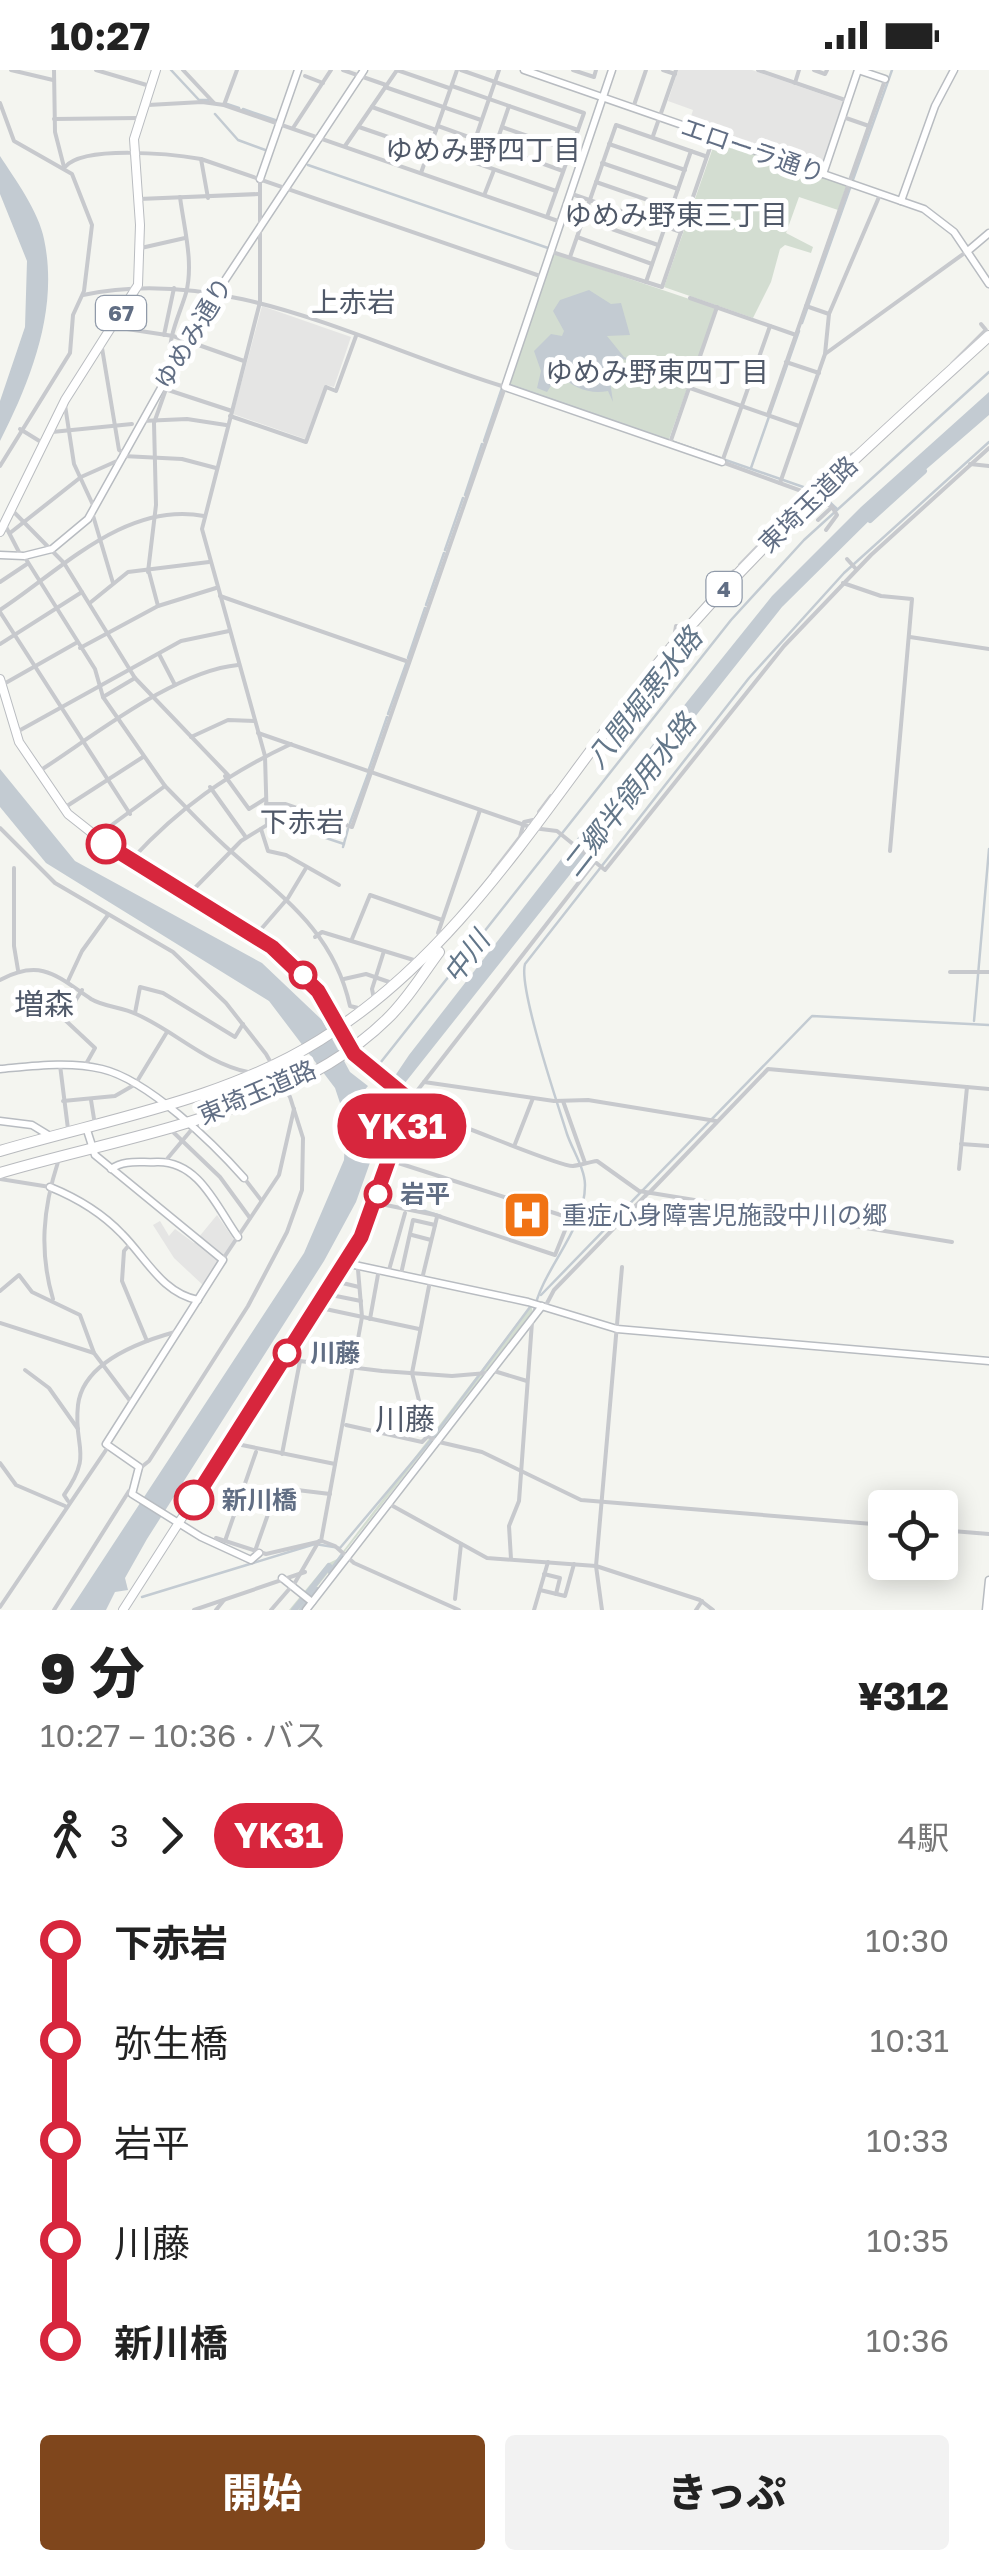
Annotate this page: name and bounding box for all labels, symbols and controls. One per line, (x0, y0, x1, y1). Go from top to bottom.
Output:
text: 10:27 (50, 13, 150, 58)
street label: エローラ通り (677, 110, 829, 189)
district label: ゆめみ野四丁目 (385, 133, 581, 166)
district label: ゆめみ野東三丁目 (564, 198, 788, 231)
street label: ゆめみ通り (147, 271, 238, 394)
district label: 上赤岩 (311, 285, 395, 318)
road number: 67 (96, 296, 146, 330)
district label: ゆめみ野東四丁目 (545, 355, 769, 388)
street label: 東埼玉道路 (752, 449, 863, 558)
road number: 4 (706, 572, 742, 606)
water label: 八間堀悪水路 (579, 620, 710, 774)
water label: 二郷半領用水路 (555, 706, 703, 882)
district label: 下赤岩 (260, 805, 344, 838)
unlabelled marker (87, 825, 125, 863)
water label: 中川 (436, 922, 497, 989)
unlabelled marker (290, 962, 316, 988)
district label: 増森 (14, 986, 74, 1022)
street label: 東埼玉道路 (193, 1053, 320, 1130)
line badge: YK31 (332, 1094, 472, 1158)
text: YK31 (357, 1105, 447, 1147)
place label: 岩平 (400, 1178, 450, 1209)
marker: 岩平 (365, 1181, 391, 1207)
hospital icon: 重症心身障害児施設中川の郷 (501, 1189, 553, 1241)
place label: 重症心身障害児施設中川の郷 (562, 1199, 887, 1230)
place label: 川藤 (310, 1337, 360, 1368)
marker: 川藤 (274, 1340, 300, 1366)
district label: 川藤 (375, 1401, 435, 1437)
marker: 新川橋 (175, 1481, 213, 1519)
place label: 新川橋 (222, 1484, 297, 1515)
map controls (868, 1490, 958, 1580)
button: locate (868, 1490, 958, 1580)
text: 9 分 (40, 1639, 145, 1705)
text: ¥312 (858, 1673, 949, 1718)
text: 10:27 – 10:36 · バス (40, 1716, 326, 1754)
icon: walk (40, 1808, 95, 1863)
icon: forward (144, 1808, 199, 1863)
text: YK31 (234, 1814, 323, 1856)
text: 3 (110, 1816, 129, 1854)
text: 4駅 (897, 1818, 949, 1856)
text: 下赤岩 (114, 1920, 228, 1965)
text: 10:30 (865, 1921, 949, 1959)
text: 弥生橋 (114, 2020, 228, 2065)
text: 10:31 (870, 2021, 949, 2059)
text: 岩平 (114, 2120, 190, 2165)
text: 10:33 (867, 2121, 949, 2159)
text: 川藤 (114, 2220, 190, 2265)
text: 10:35 (867, 2221, 949, 2259)
text: 新川橋 (114, 2320, 228, 2365)
text: 10:36 (866, 2321, 949, 2359)
button: 開始 (40, 2435, 485, 2550)
button: きっぷ (505, 2435, 949, 2550)

